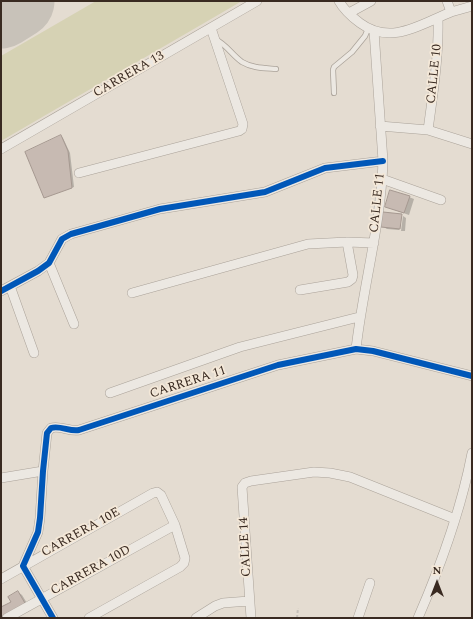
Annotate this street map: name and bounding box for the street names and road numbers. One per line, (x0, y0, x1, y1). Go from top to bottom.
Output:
street label: CALLE 10 (424, 43, 446, 105)
street label: CARRERA 13 (91, 48, 167, 102)
street label: CALLE 11 (367, 172, 389, 234)
street label: CARRERA 11 (148, 363, 228, 403)
street label: CARRERA 10E (39, 505, 123, 561)
street label: CALLE 14 (237, 517, 255, 577)
street label: CARRERA 10D (48, 543, 134, 599)

